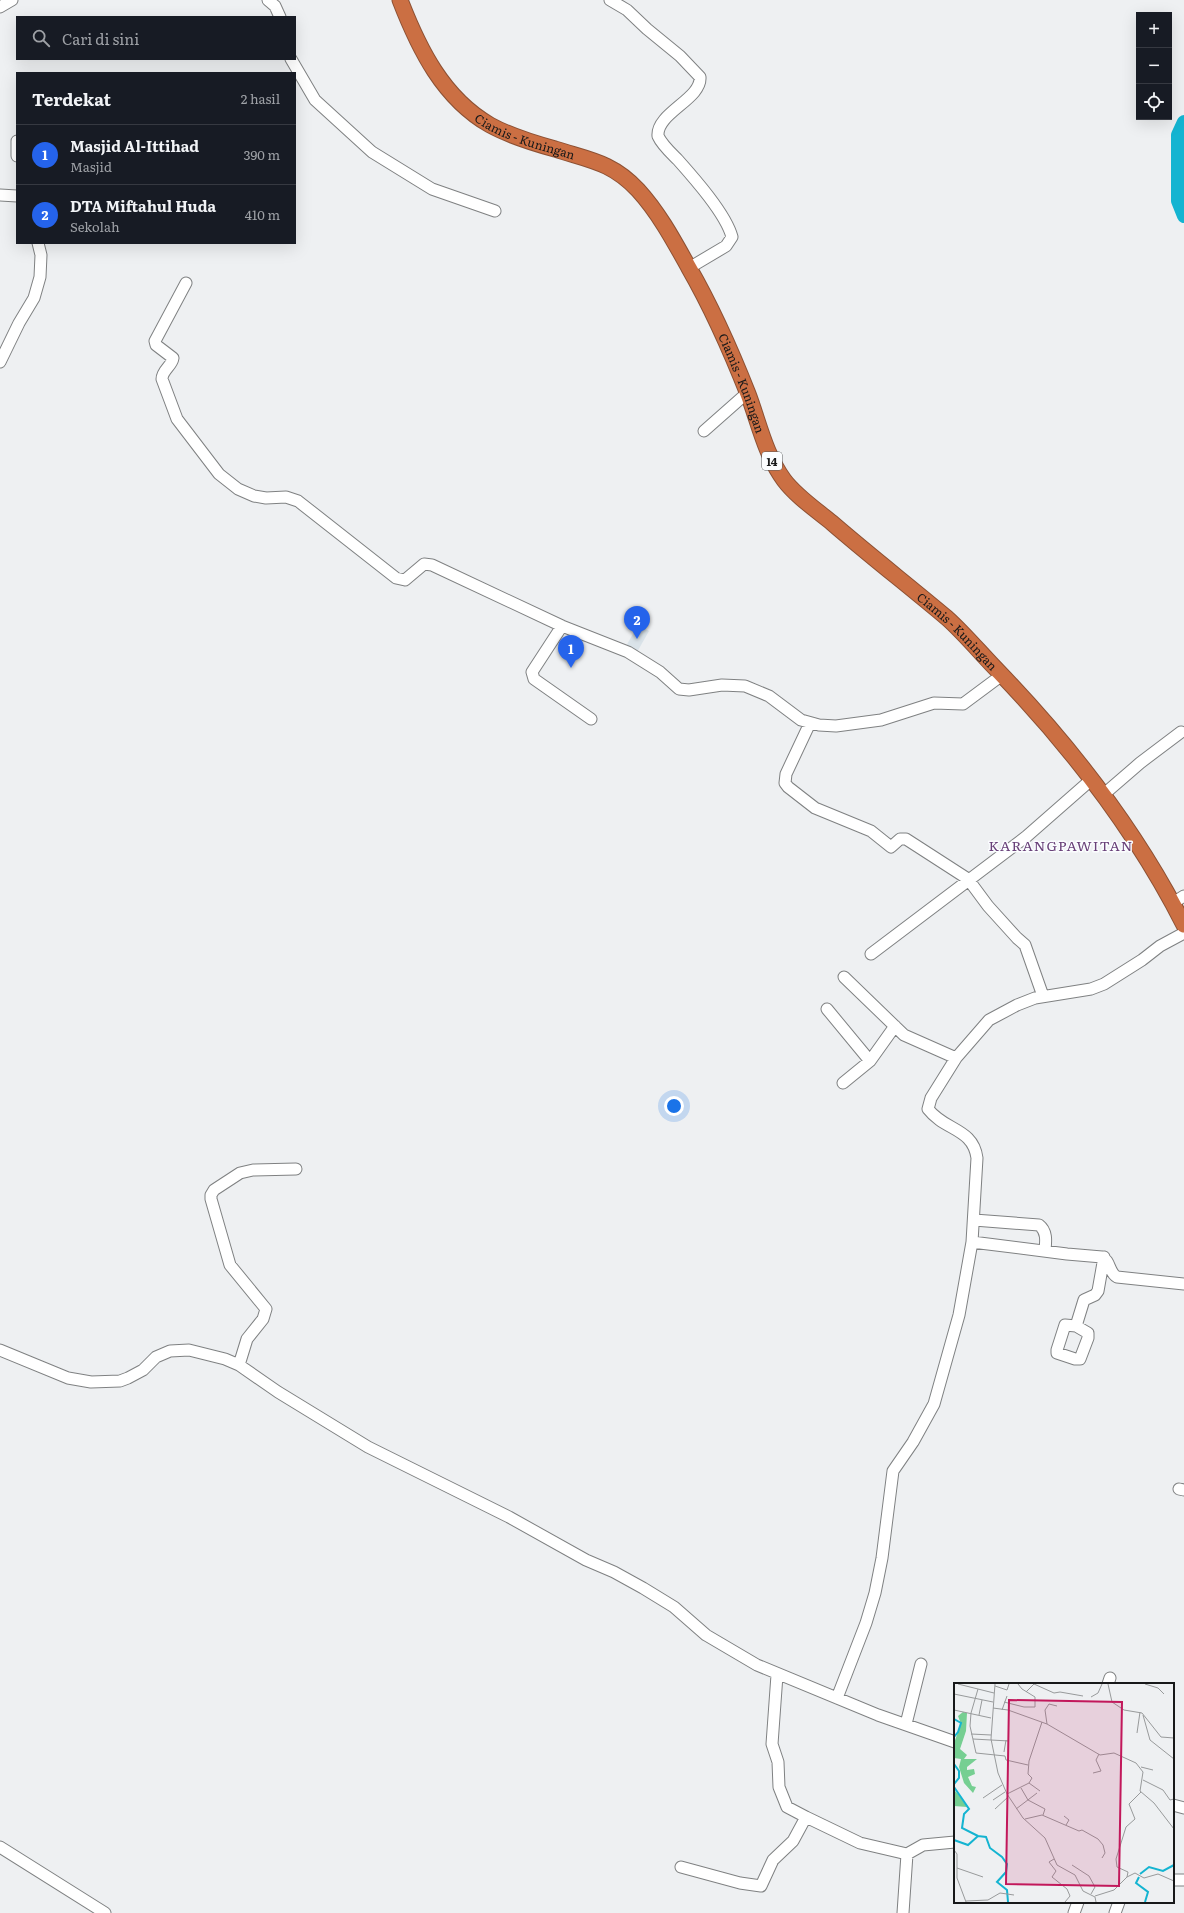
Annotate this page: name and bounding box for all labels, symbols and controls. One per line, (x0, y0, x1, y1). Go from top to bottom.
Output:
map controls (1136, 12, 1172, 120)
button: + (1136, 12, 1172, 48)
search box (16, 16, 296, 60)
icon: search (30, 27, 52, 49)
text: Cari di sini (62, 27, 139, 50)
button: − (1136, 48, 1172, 84)
button: locate (1136, 84, 1172, 120)
text: Terdekat (32, 86, 111, 111)
text: 2 hasil (241, 89, 280, 108)
street label: Ciamis - Kuningan (471, 109, 577, 164)
text: Masjid Al-Ittihad (70, 134, 199, 157)
text: 1 (42, 145, 48, 164)
text: 390 m (243, 145, 280, 164)
text: Masjid (70, 157, 112, 176)
text: DTA Miftahul Huda (70, 194, 216, 217)
text: 2 (42, 205, 48, 224)
text: 410 m (245, 205, 280, 224)
text: Sekolah (70, 217, 120, 236)
street label: Ciamis - Kuningan (714, 330, 770, 435)
road number: 14 (762, 452, 782, 470)
street label: Ciamis - Kuningan (913, 588, 1002, 674)
pin: 2 (624, 606, 650, 639)
pin: 1 (558, 635, 584, 668)
district label: KARANGPAWITAN (989, 835, 1133, 855)
your location (664, 1096, 684, 1116)
inset map (954, 1683, 1174, 1903)

